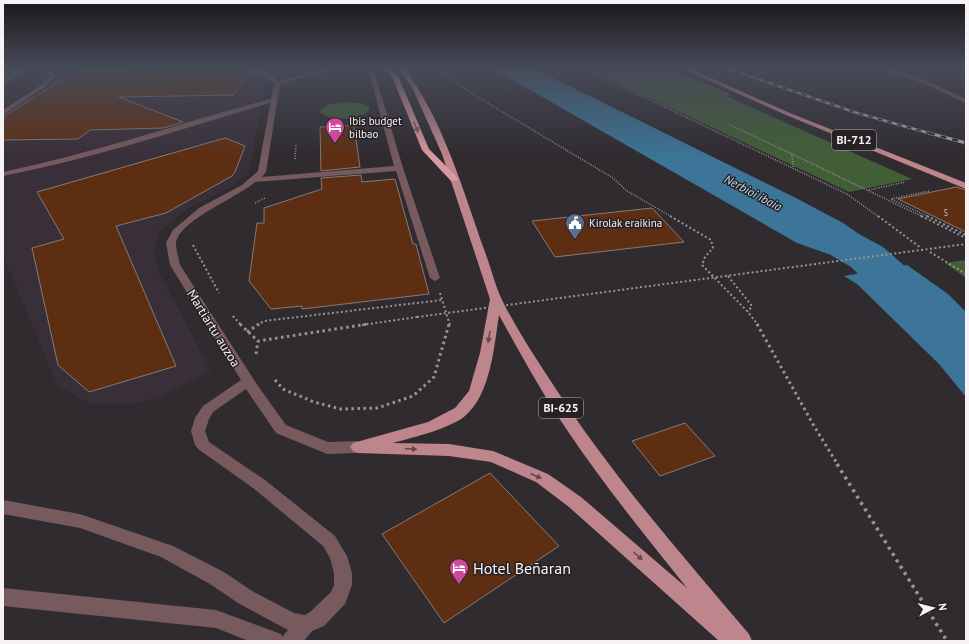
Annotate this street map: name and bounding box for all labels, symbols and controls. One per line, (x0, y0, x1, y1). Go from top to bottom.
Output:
place label: Ibis budget bilbao (349, 114, 402, 141)
hotel icon: Ibis budget bilbao (324, 116, 346, 144)
one-way arrow (413, 121, 419, 132)
road number: BI-712 (832, 130, 876, 150)
water label: Nerbioi ibaia (722, 171, 785, 214)
house number: 5 (944, 207, 949, 218)
public building icon: Kirolak eraikina (564, 212, 586, 240)
place label: Kirolak eraikina (589, 216, 662, 230)
street label: Martiartu auzoa (183, 286, 244, 370)
one-way arrow (486, 331, 492, 343)
road number: BI-625 (539, 398, 583, 418)
one-way arrow (405, 446, 418, 452)
one-way arrow (531, 473, 542, 479)
one-way arrow (633, 552, 643, 561)
hotel icon: Hotel Beñaran (448, 557, 470, 585)
place label: Hotel Beñaran (473, 558, 571, 578)
north arrow (913, 588, 953, 628)
text: N (936, 602, 950, 611)

